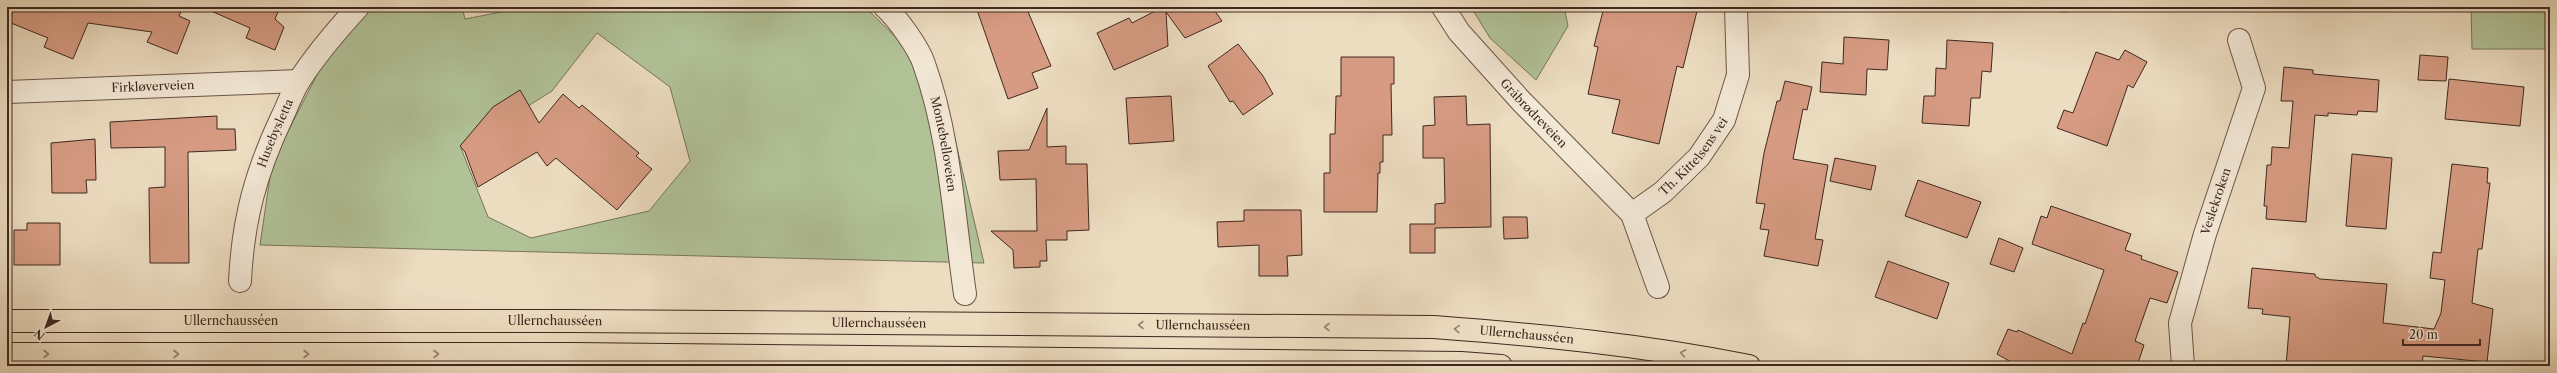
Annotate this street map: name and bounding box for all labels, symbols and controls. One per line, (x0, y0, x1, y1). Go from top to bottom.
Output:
street label: Gråbrødreveien (1497, 75, 1571, 151)
street label: Firkløverveien (111, 77, 195, 95)
street label: Montebelloveien (927, 95, 960, 193)
street label: Husebysletta (254, 96, 296, 169)
street label: Th. Kittelsens vei (1656, 114, 1731, 199)
street label: Veslekroken (2197, 165, 2234, 238)
north arrow (26, 307, 66, 347)
street label: Ullernchausséen (184, 313, 279, 328)
street label: Ullernchausséen (508, 313, 603, 328)
street label: Ullernchausséen (832, 315, 927, 330)
street label: Ullernchausséen (1156, 317, 1251, 333)
one-way arrow (1138, 321, 1144, 329)
scale bar (2403, 321, 2480, 347)
one-way arrow (1324, 322, 1330, 331)
street label: Ullernchausséen (1479, 323, 1575, 347)
one-way arrow (1454, 324, 1460, 333)
text: N (31, 326, 48, 343)
text: 20 m (2409, 327, 2438, 342)
one-way arrow (1680, 349, 1686, 357)
one-way arrow (43, 350, 49, 358)
one-way arrow (173, 350, 179, 358)
one-way arrow (303, 350, 309, 358)
one-way arrow (433, 350, 439, 358)

